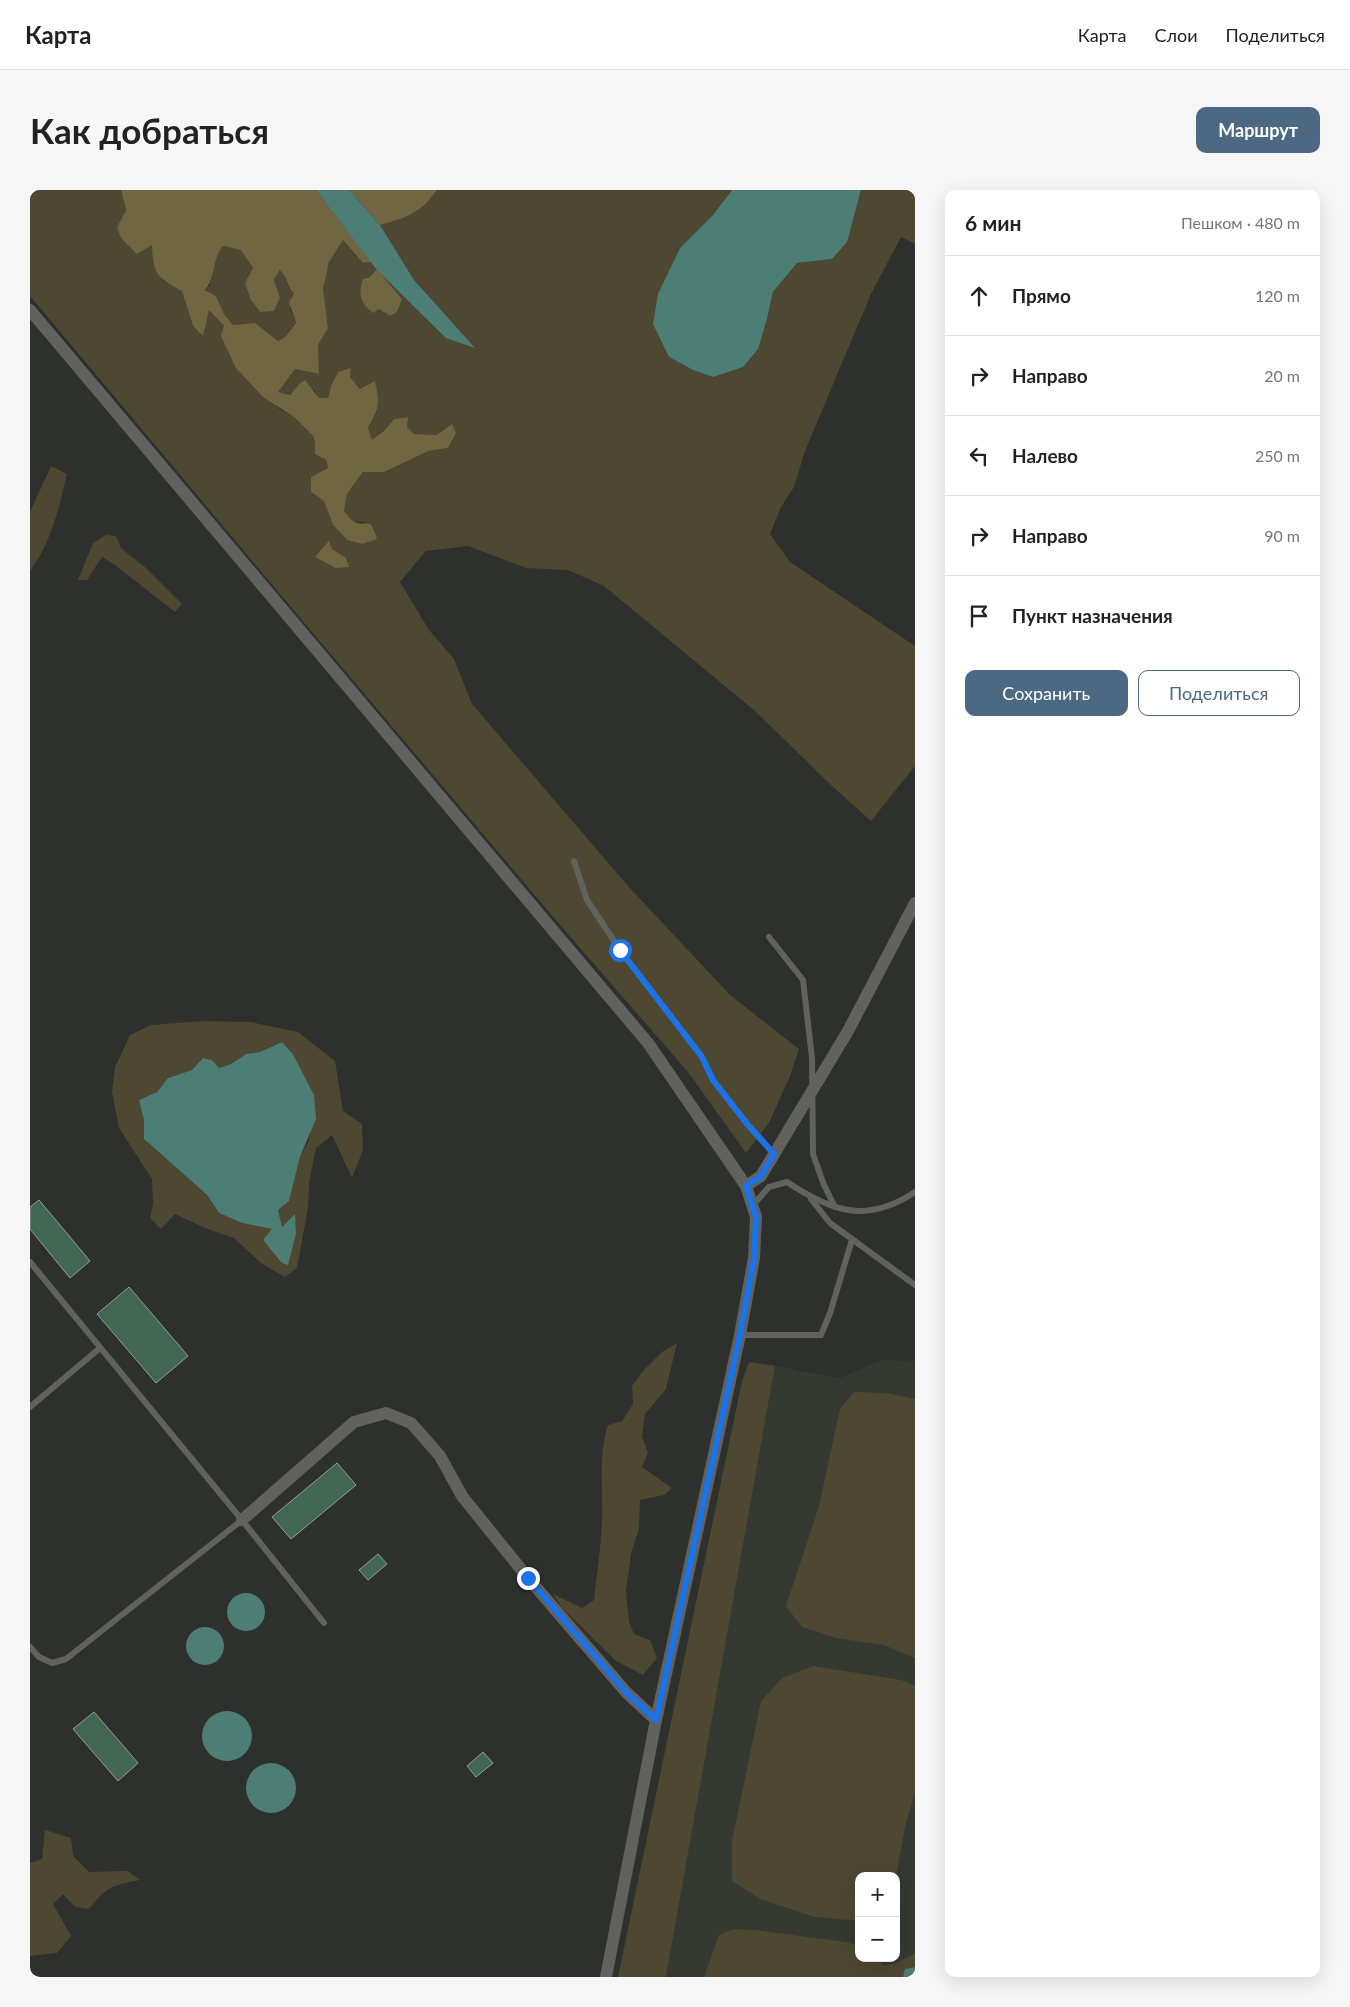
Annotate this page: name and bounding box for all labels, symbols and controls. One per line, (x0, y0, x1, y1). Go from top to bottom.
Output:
text: Карта (25, 20, 92, 49)
text: Карта (1078, 24, 1126, 46)
text: Слои (1154, 24, 1198, 46)
text: Поделиться (1226, 24, 1325, 46)
button: Маршрут (1196, 107, 1320, 153)
text: Как добраться (30, 109, 269, 151)
text: 6 мин (965, 210, 1022, 235)
text: Пешком · 480 m (1181, 213, 1300, 232)
icon: ahead (965, 282, 993, 310)
text: Прямо (1012, 284, 1071, 307)
text: 120 m (1255, 286, 1300, 305)
icon: right (965, 362, 993, 390)
text: Направо (1012, 364, 1088, 387)
text: 20 m (1264, 366, 1300, 385)
icon: left (965, 442, 993, 470)
text: Налево (1012, 444, 1078, 467)
text: 250 m (1255, 446, 1300, 465)
icon: right (965, 522, 993, 550)
text: Направо (1012, 524, 1088, 547)
text: 90 m (1264, 526, 1300, 545)
icon: arrive (965, 602, 993, 630)
text: Пункт назначения (1012, 604, 1173, 627)
button: Сохранить (965, 670, 1128, 716)
button: Поделиться (1138, 670, 1300, 716)
route start (609, 939, 632, 962)
route end (517, 1567, 540, 1590)
map controls (855, 1872, 900, 1962)
button: + (855, 1872, 900, 1917)
button: − (855, 1917, 900, 1962)

